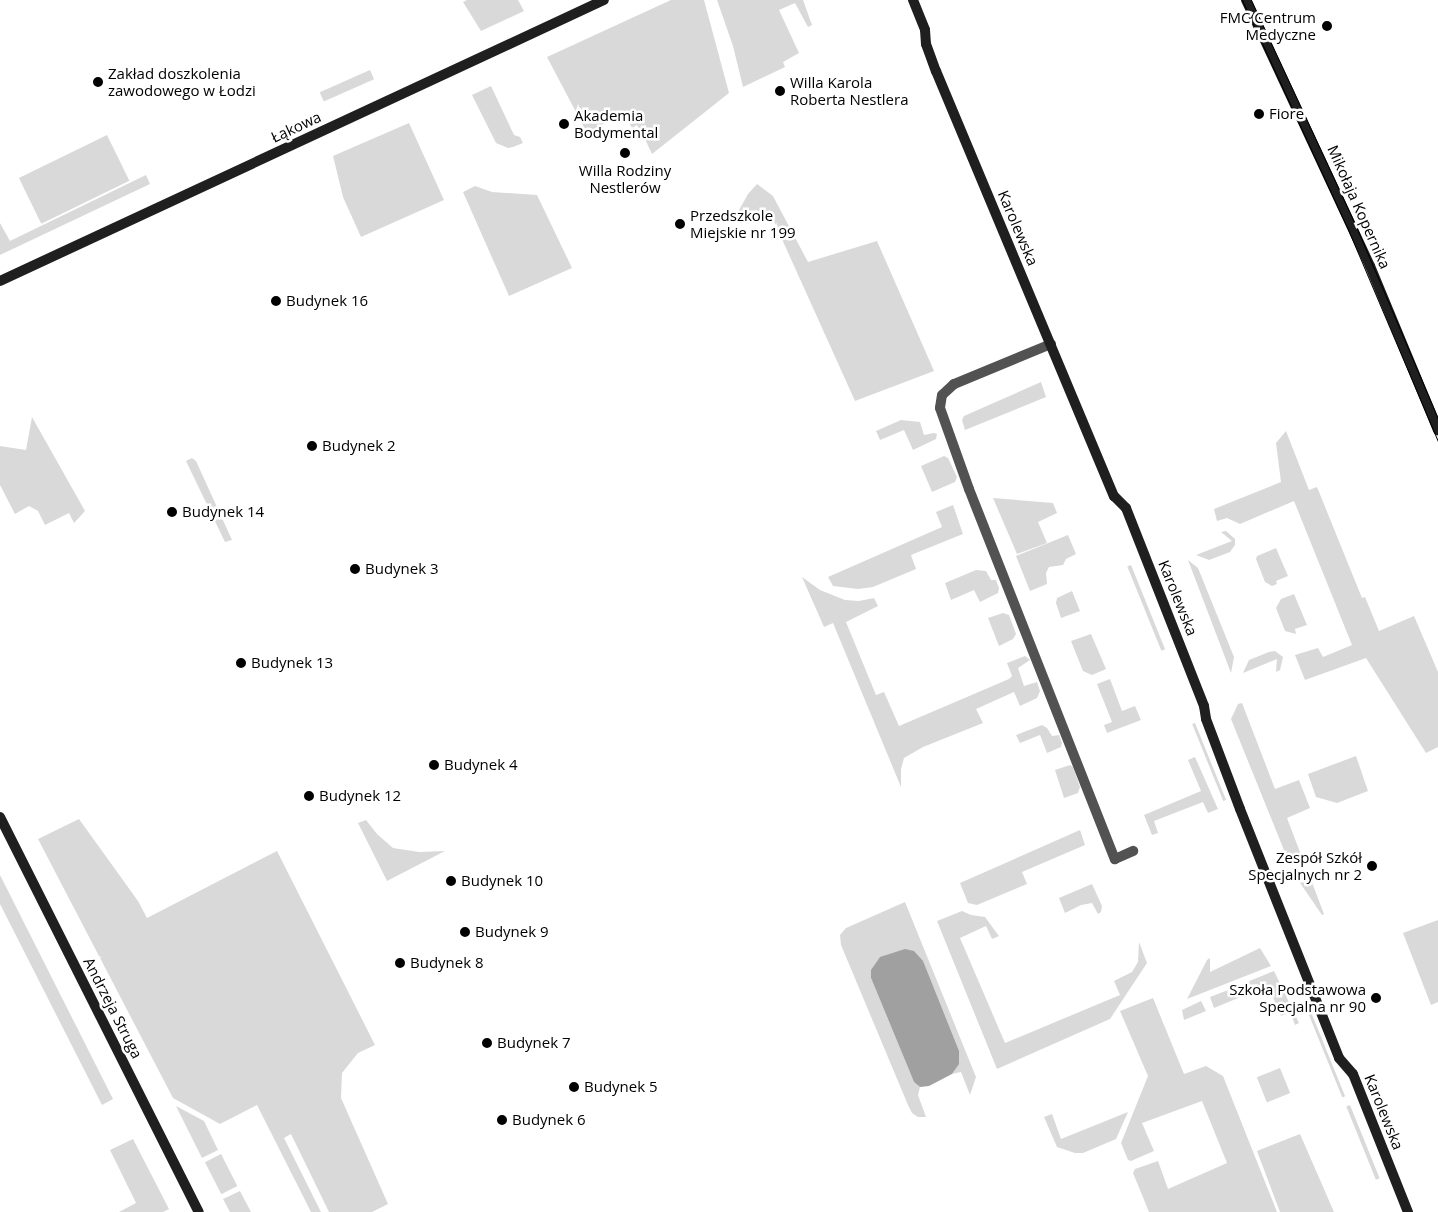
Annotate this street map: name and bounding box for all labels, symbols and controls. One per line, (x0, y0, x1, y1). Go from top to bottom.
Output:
place label: FMC Centrum Medyczne (1220, 8, 1316, 43)
marker: FMC Centrum Medyczne (1320, 19, 1334, 33)
place label: Zakład doszkolenia zawodowego w Łodzi (108, 64, 256, 99)
place label: Willa Karola Roberta Nestlera (790, 73, 908, 108)
marker: Zakład doszkolenia zawodowego w Łodzi (92, 76, 104, 88)
marker: Willa Karola Roberta Nestlera (774, 85, 786, 97)
place label: Fiore (1269, 105, 1304, 123)
place label: Akademia Bodymental (574, 106, 658, 141)
street label: Łąkowa (268, 108, 324, 146)
marker: Fiore (1253, 108, 1265, 120)
marker: Akademia Bodymental (558, 118, 570, 130)
street label: Mikołaja Kopernika (1324, 142, 1394, 272)
marker: Willa Rodziny Nestlerów (619, 147, 631, 159)
place label: Willa Rodziny Nestlerów (579, 161, 671, 196)
street label: Karolewska (994, 188, 1042, 268)
place label: Przedszkole Miejskie nr 199 (690, 206, 796, 241)
marker: Przedszkole Miejskie nr 199 (674, 218, 686, 230)
place label: Budynek 16 (286, 292, 368, 310)
marker: Budynek 16 (270, 295, 282, 307)
place label: Budynek 2 (322, 437, 396, 455)
marker: Budynek 2 (306, 440, 318, 452)
place label: Budynek 14 (182, 503, 264, 521)
marker: Budynek 14 (166, 506, 178, 518)
street label: Karolewska (1155, 558, 1201, 638)
place label: Budynek 3 (365, 560, 439, 578)
marker: Budynek 3 (349, 563, 361, 575)
place label: Budynek 13 (251, 654, 333, 672)
marker: Budynek 13 (235, 657, 247, 669)
place label: Budynek 4 (444, 756, 518, 774)
marker: Budynek 4 (428, 759, 440, 771)
place label: Budynek 12 (319, 787, 401, 805)
marker: Budynek 12 (303, 790, 315, 802)
place label: Zespół Szkół Specjalnych nr 2 (1248, 848, 1362, 883)
marker: Zespół Szkół Specjalnych nr 2 (1366, 860, 1378, 872)
place label: Budynek 10 (461, 872, 543, 890)
marker: Budynek 10 (445, 875, 457, 887)
place label: Budynek 9 (475, 923, 549, 941)
marker: Budynek 9 (459, 926, 471, 938)
place label: Budynek 8 (410, 954, 484, 972)
street label: Andrzeja Struga (80, 955, 146, 1061)
marker: Budynek 8 (394, 957, 406, 969)
place label: Szkoła Podstawowa Specjalna nr 90 (1229, 980, 1366, 1015)
marker: Szkoła Podstawowa Specjalna nr 90 (1370, 992, 1382, 1004)
place label: Budynek 7 (497, 1034, 571, 1052)
marker: Budynek 7 (481, 1037, 493, 1049)
street label: Karolewska (1361, 1072, 1407, 1152)
place label: Budynek 5 (584, 1078, 658, 1096)
marker: Budynek 5 (568, 1081, 580, 1093)
place label: Budynek 6 (512, 1111, 586, 1129)
marker: Budynek 6 (496, 1114, 508, 1126)

